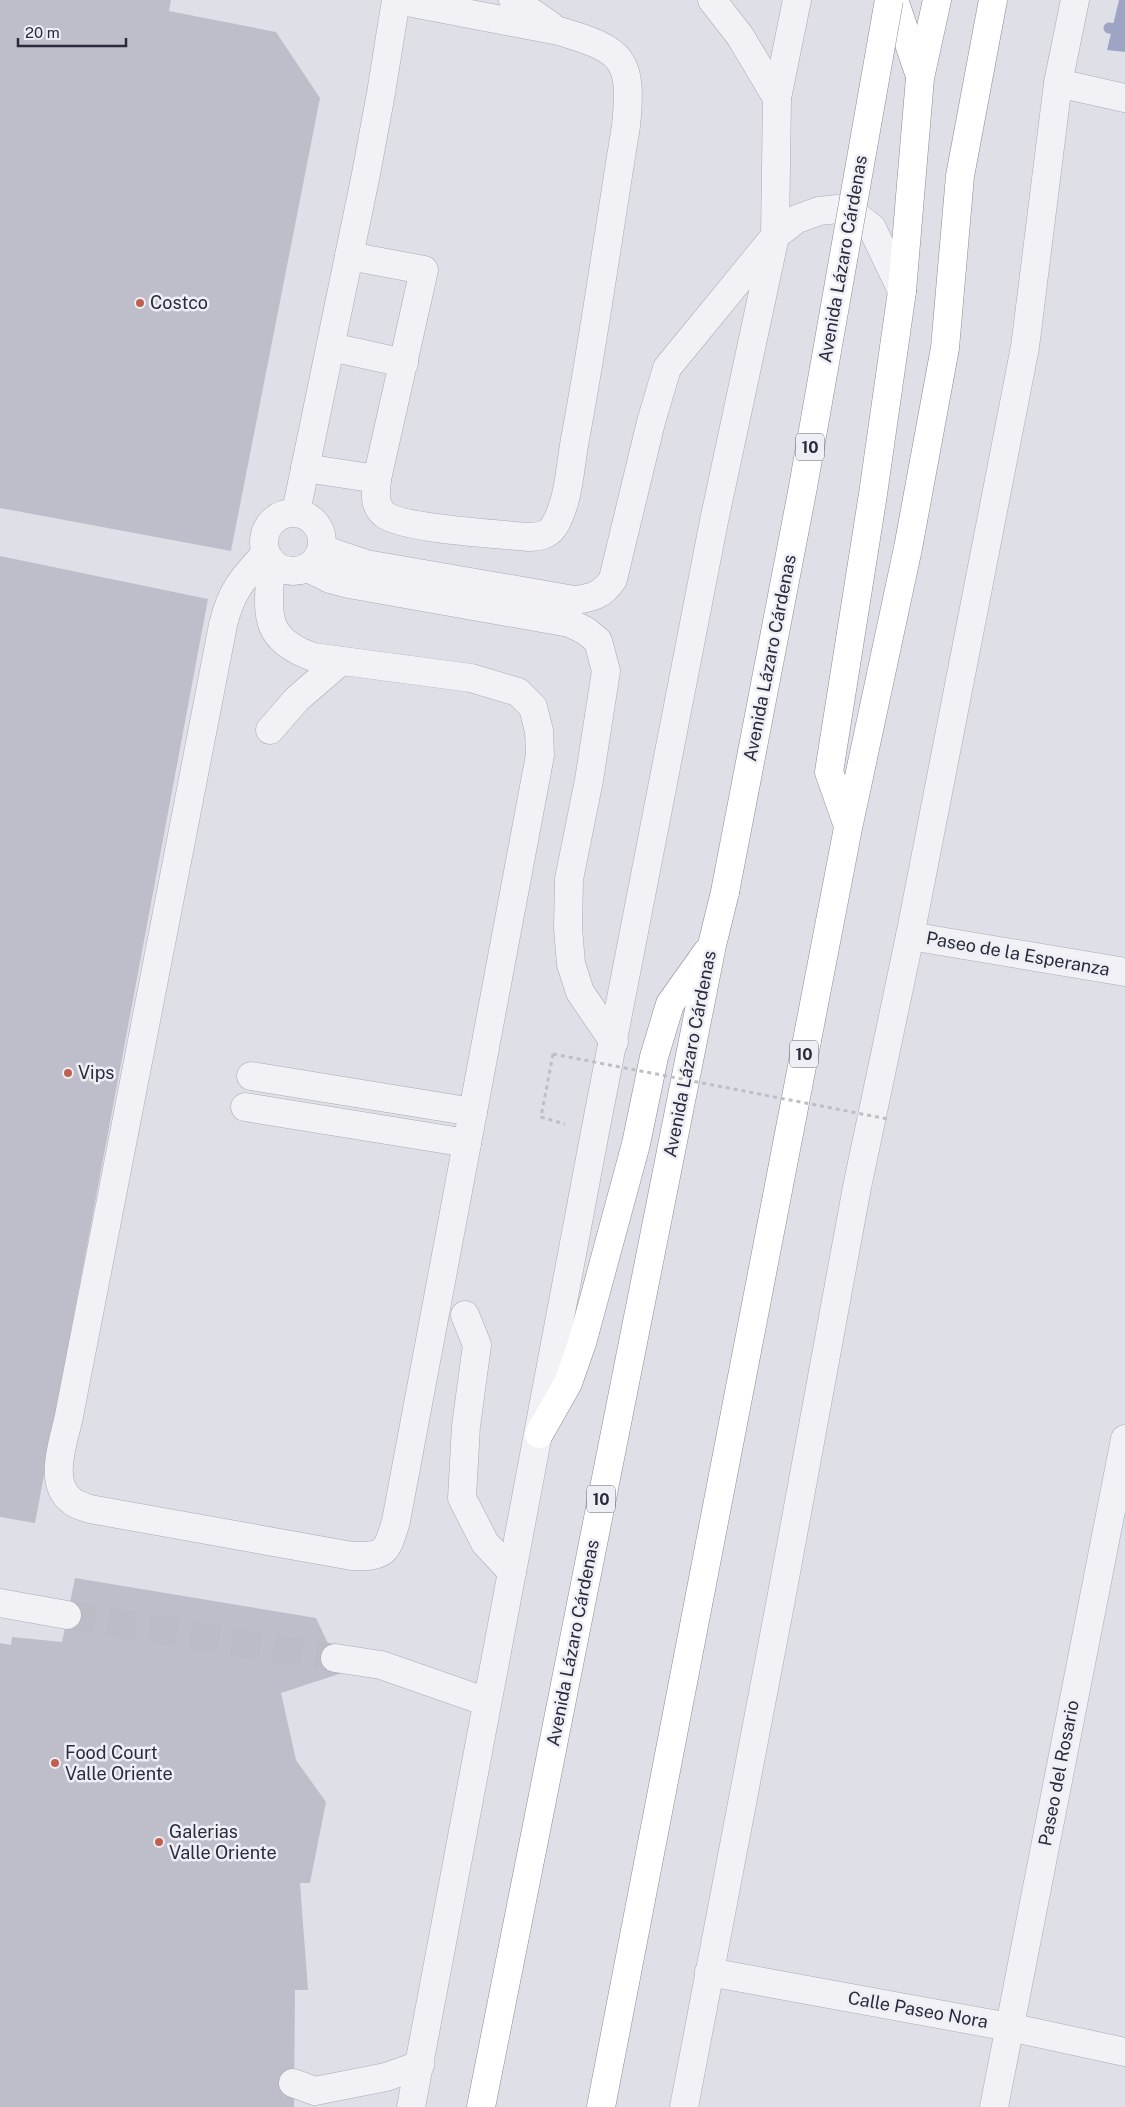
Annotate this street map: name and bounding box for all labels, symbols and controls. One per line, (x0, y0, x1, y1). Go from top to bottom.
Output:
scale bar (18, 15, 125, 47)
text: 20 m (25, 24, 60, 41)
street label: Avenida Lázaro Cárdenas (814, 154, 871, 364)
place label: Costco (150, 292, 208, 313)
marker: Costco (134, 297, 146, 309)
road number: 10 (796, 434, 824, 461)
street label: Avenida Lázaro Cárdenas (739, 553, 800, 763)
street label: Paseo de la Esperanza (925, 927, 1112, 980)
street label: Avenida Lázaro Cárdenas (659, 949, 720, 1159)
road number: 10 (790, 1040, 818, 1068)
place label: Vips (78, 1062, 114, 1083)
marker: Vips (62, 1067, 74, 1079)
road number: 10 (587, 1486, 615, 1512)
street label: Avenida Lázaro Cárdenas (542, 1538, 603, 1748)
street label: Paseo del Rosario (1034, 1698, 1083, 1848)
place label: Food Court Valle Oriente (65, 1742, 173, 1784)
marker: Food Court Valle Oriente (49, 1757, 61, 1769)
place label: Galerias Valle Oriente (169, 1821, 277, 1863)
marker: Galerias Valle Oriente (153, 1836, 165, 1848)
street label: Calle Paseo Nora (846, 1987, 990, 2032)

